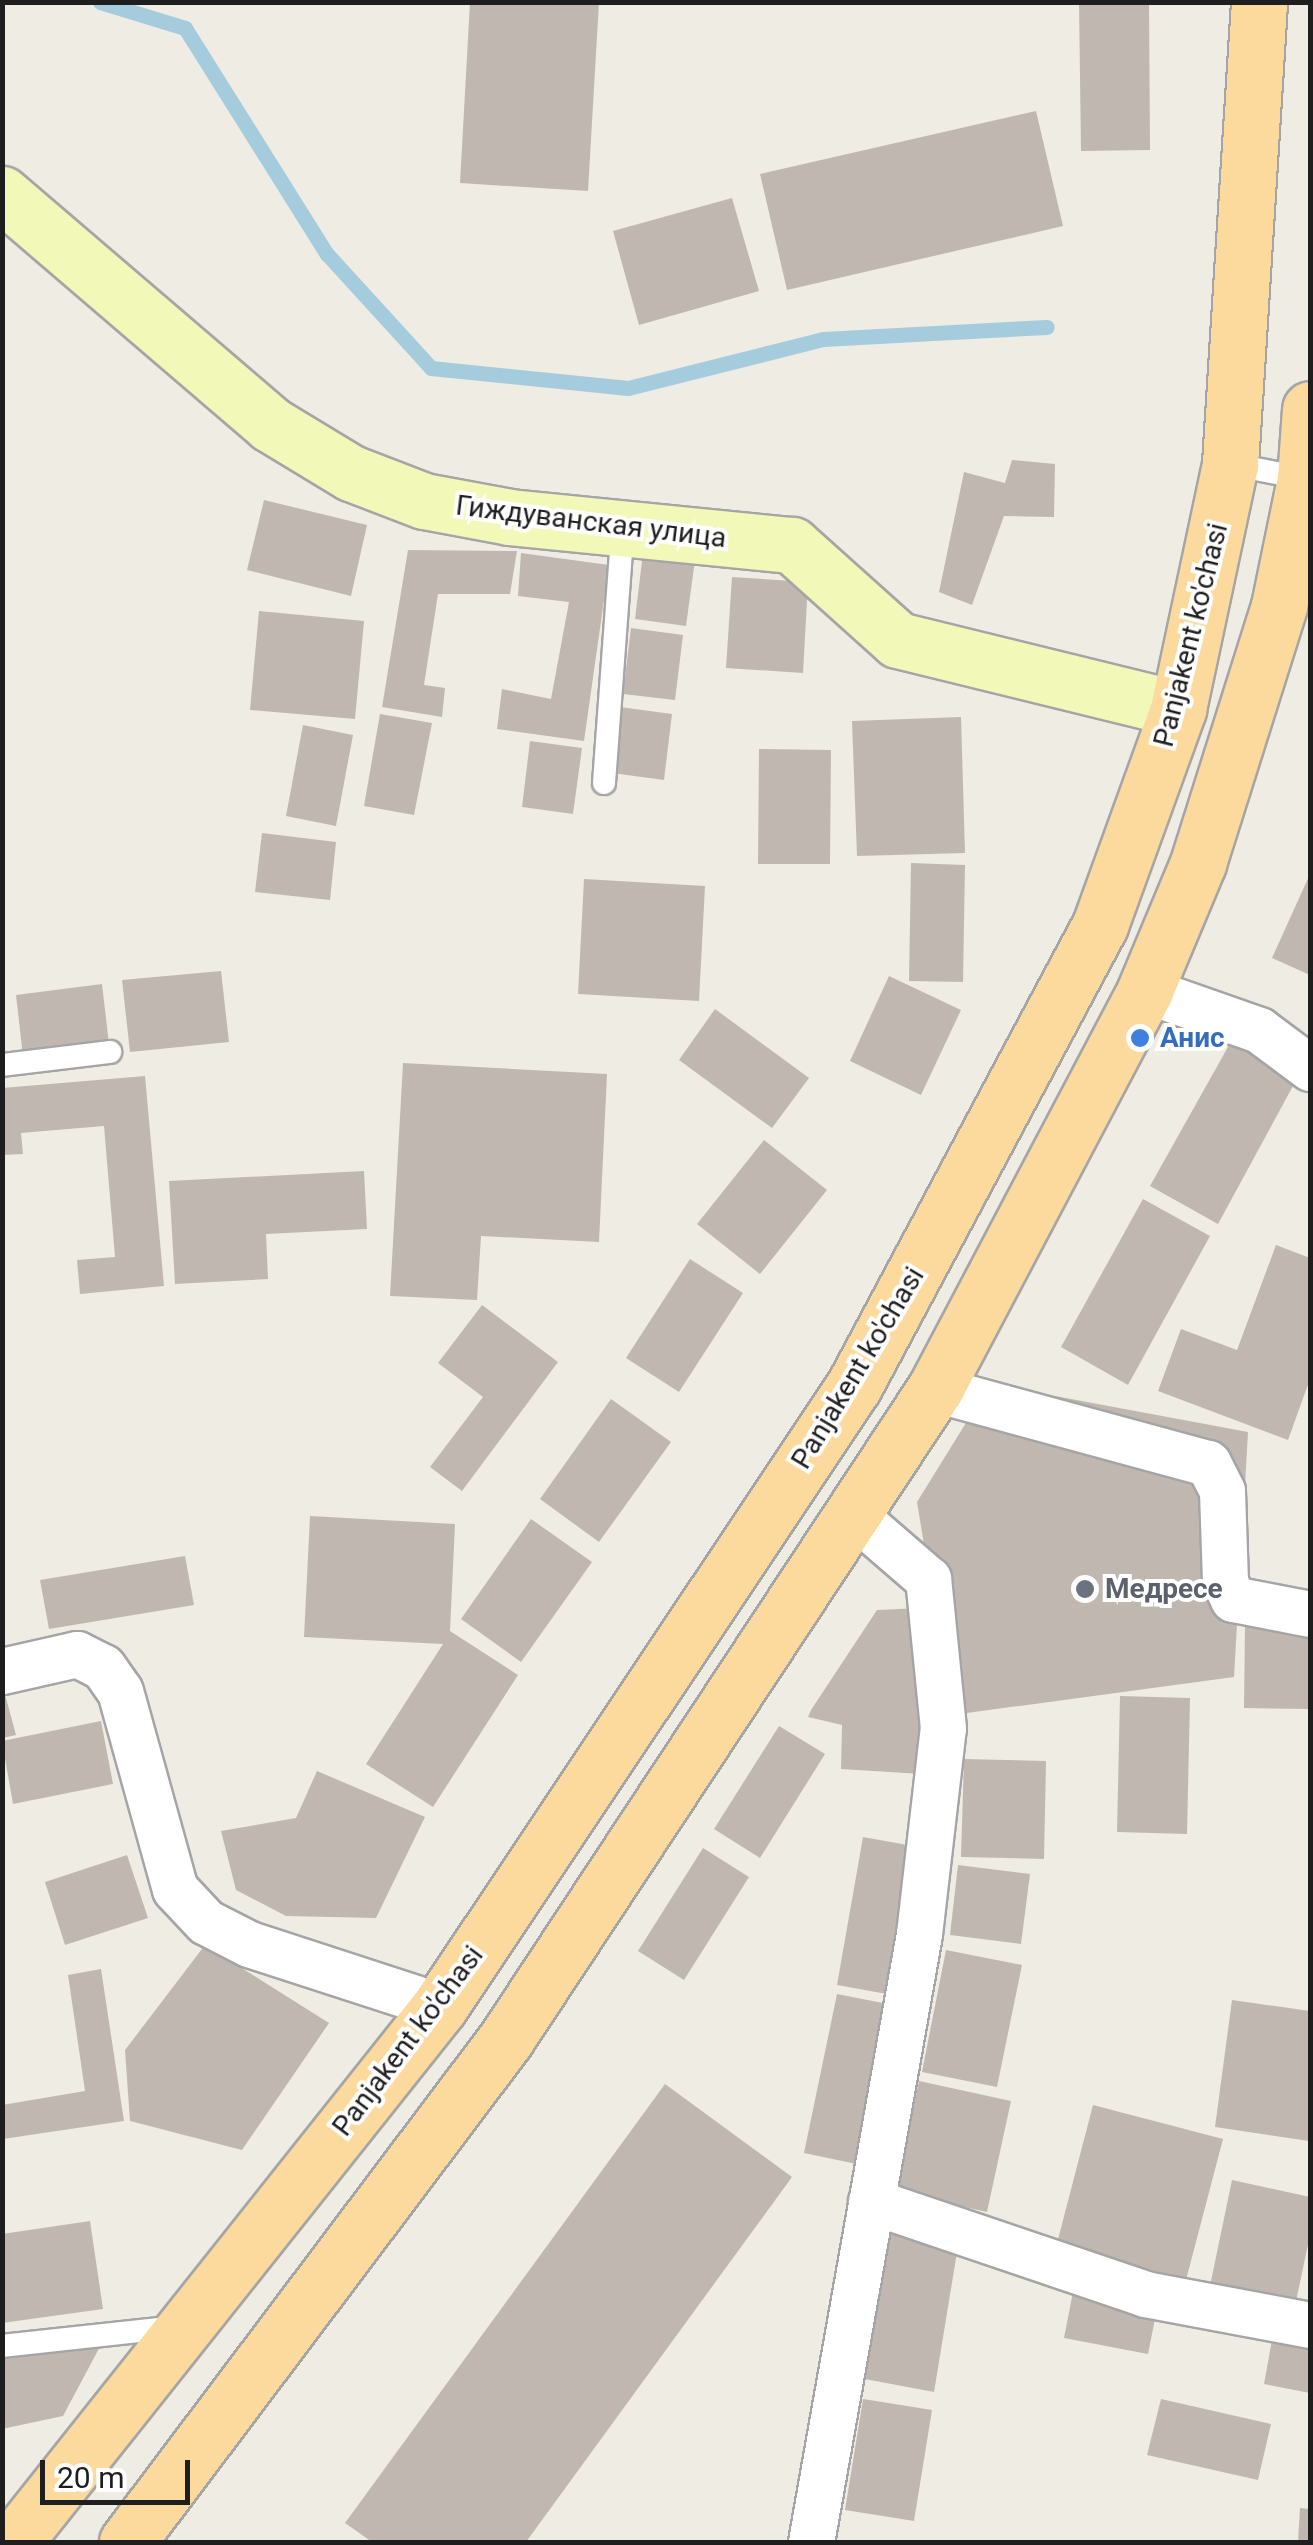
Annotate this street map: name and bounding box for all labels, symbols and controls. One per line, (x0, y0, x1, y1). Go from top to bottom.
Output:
street label: Гиждуванская улица (454, 489, 728, 555)
street label: Panjakent ko'chasi (1147, 520, 1235, 750)
place label: Анис (1160, 1021, 1225, 1055)
marker: Анис (1129, 1027, 1151, 1049)
street label: Panjakent ko'chasi (785, 1261, 931, 1475)
place label: Медресе (1105, 1572, 1223, 1606)
marker: Медресе (1074, 1578, 1096, 1600)
street label: Panjakent ko'chasi (326, 1939, 490, 2143)
scale bar (45, 2440, 195, 2502)
text: 20 m (57, 2460, 124, 2495)

